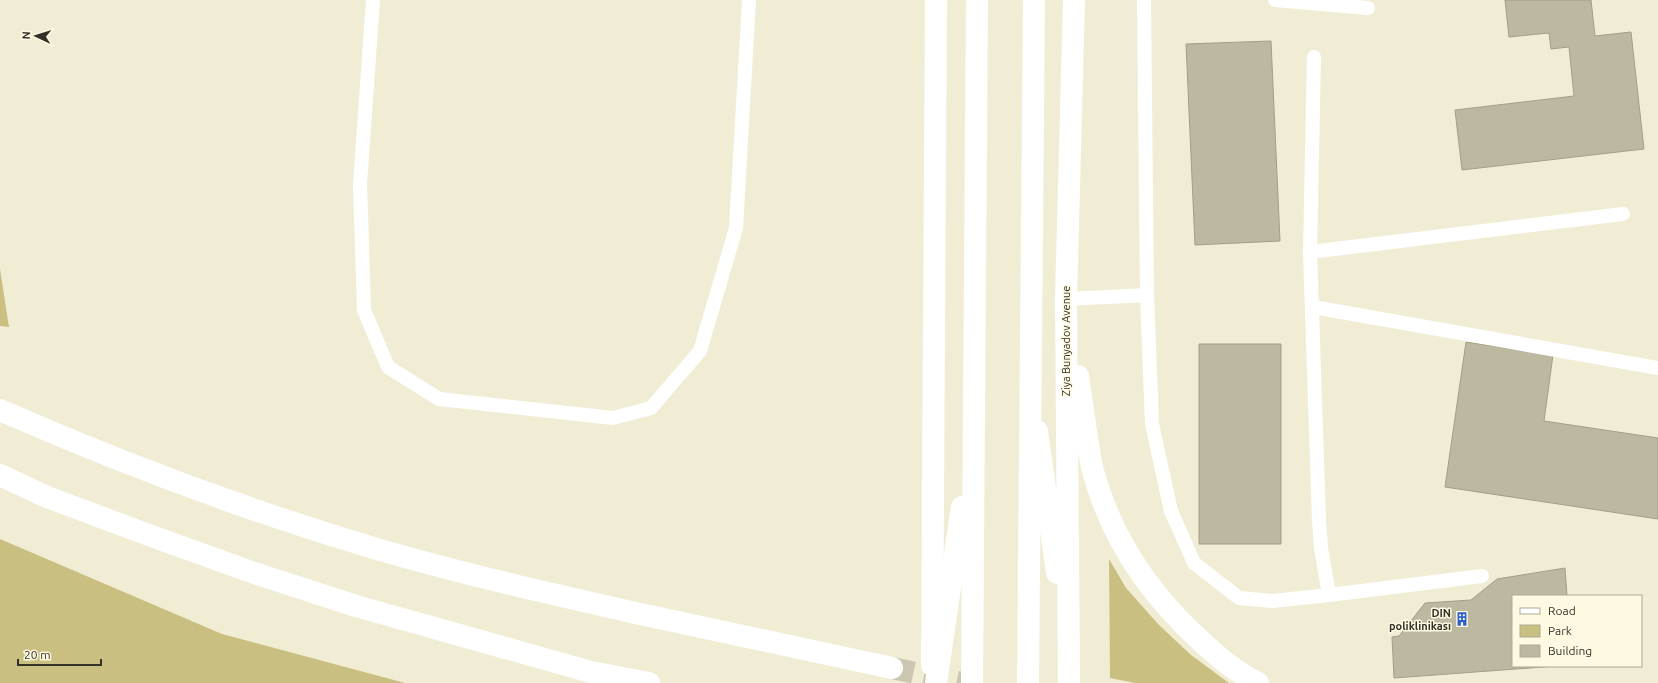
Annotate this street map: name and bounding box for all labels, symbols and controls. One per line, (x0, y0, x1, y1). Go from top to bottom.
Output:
north arrow (16, 16, 56, 56)
text: N (20, 31, 32, 40)
street label: Ziya Bunyadov Avenue (1060, 286, 1072, 396)
legend (1512, 595, 1642, 667)
text: Road (1548, 604, 1576, 617)
place label: DIN poliklinikası (1389, 607, 1451, 632)
building icon: DIN poliklinikası (1454, 611, 1470, 627)
text: Park (1548, 624, 1572, 637)
scale bar (18, 641, 101, 667)
text: Building (1548, 644, 1592, 657)
text: 20 m (24, 648, 51, 661)

